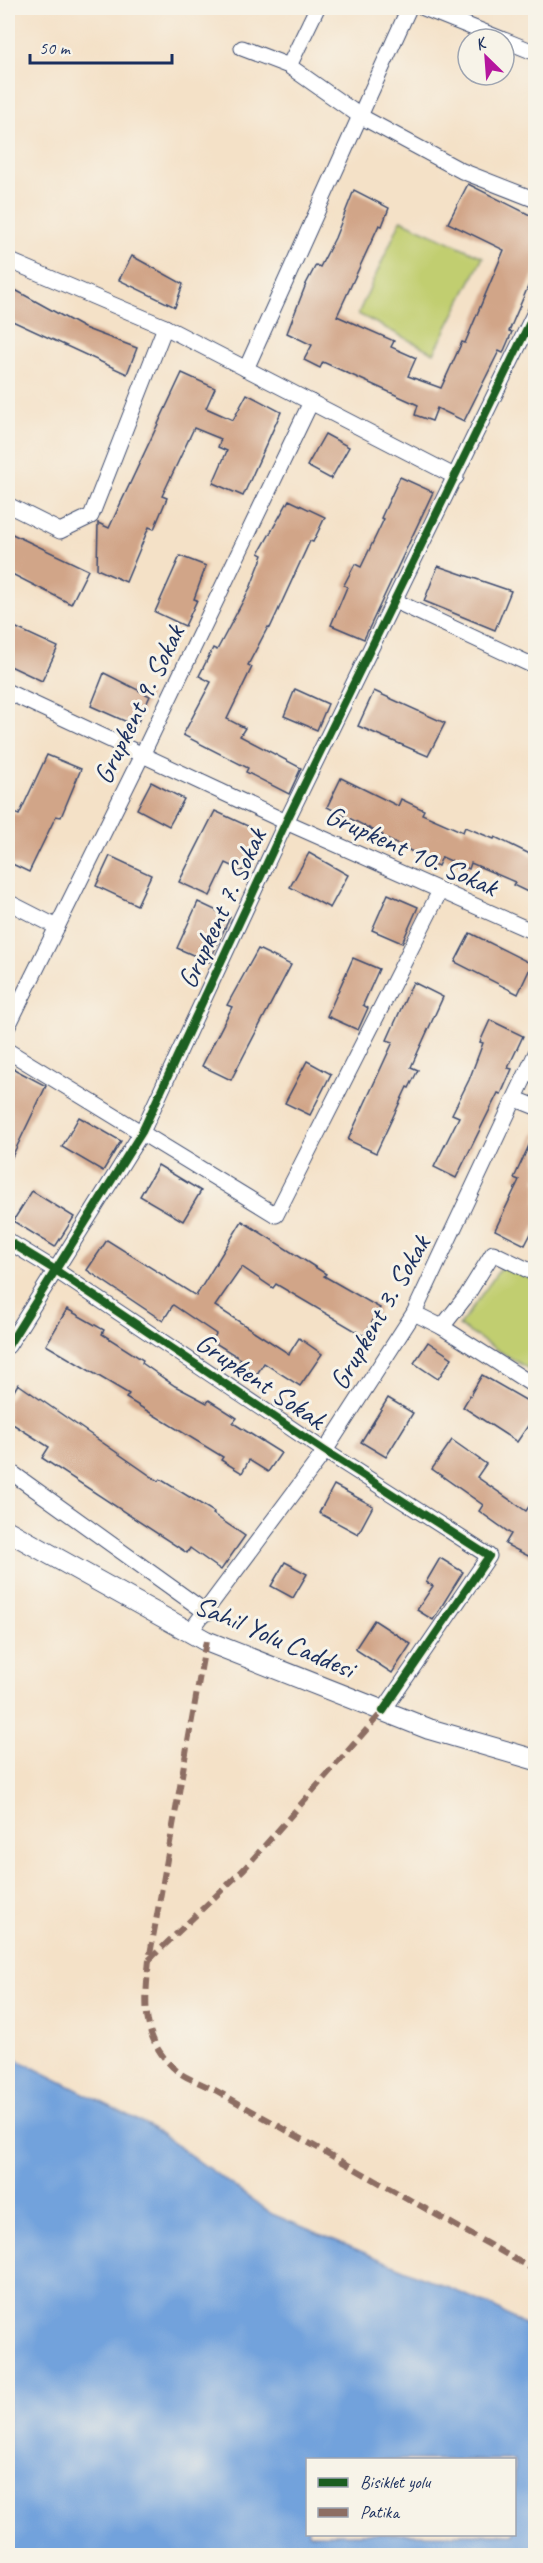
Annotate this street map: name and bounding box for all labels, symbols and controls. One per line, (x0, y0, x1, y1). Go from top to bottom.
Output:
scale bar (30, 27, 172, 65)
north arrow (456, 27, 516, 87)
text: K (472, 32, 491, 55)
text: 50 m (39, 37, 72, 59)
street label: Grupkent 9. Sokak (85, 617, 193, 789)
street label: Grupkent 10. Sokak (320, 797, 505, 905)
street label: Grupkent 7. Sokak (169, 821, 274, 994)
street label: Grupkent 3. Sokak (321, 1227, 439, 1396)
street label: Grupkent Sokak (189, 1324, 334, 1438)
street label: Sahil Yolu Caddesi (190, 1587, 363, 1687)
legend (306, 2458, 516, 2536)
text: Bisiklet yolu (360, 2471, 432, 2493)
text: Patika (360, 2501, 400, 2523)

